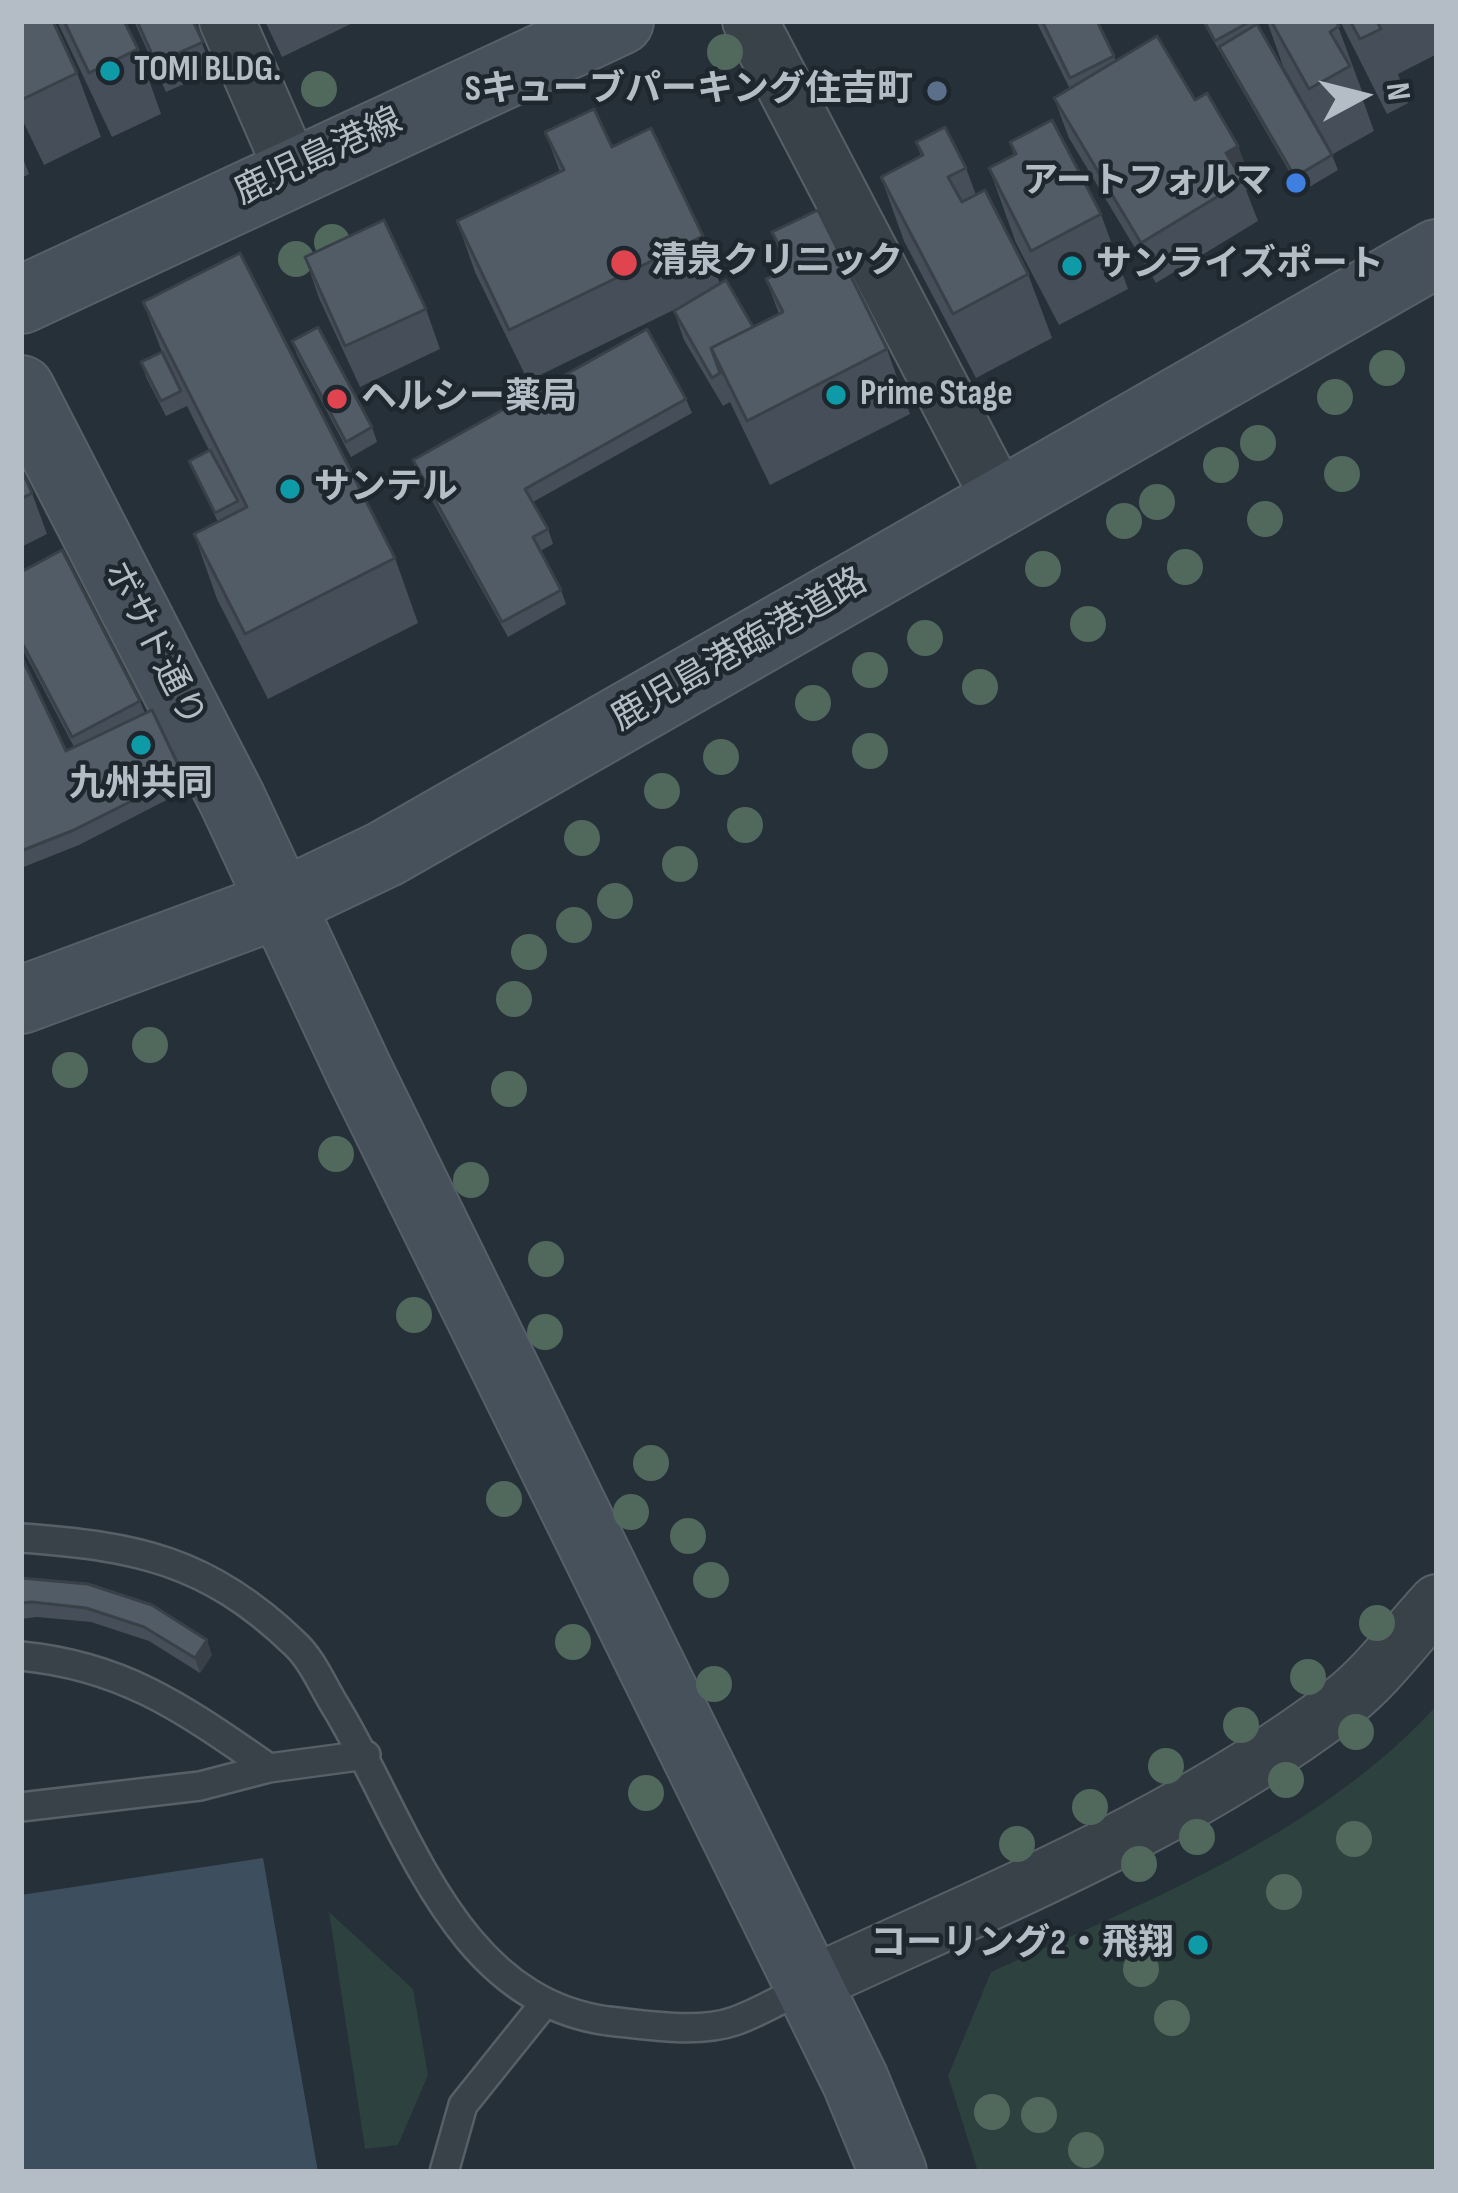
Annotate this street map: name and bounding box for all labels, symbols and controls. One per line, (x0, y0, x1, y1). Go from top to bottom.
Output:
north arrow (1302, 36, 1422, 156)
place label: TOMI BLDG. (134, 49, 281, 93)
marker: TOMI BLDG. (97, 58, 123, 84)
place label: Sキューブパーキング住吉町 (465, 69, 913, 113)
marker: Sキューブパーキング住吉町 (924, 78, 950, 104)
text: N (1377, 80, 1419, 103)
street label: 鹿児島港線 (228, 100, 410, 216)
place label: アートフォルマ (1022, 161, 1272, 205)
marker: アートフォルマ (1283, 170, 1309, 196)
place label: 清泉クリニック (651, 241, 903, 285)
place label: サンライズポート (1096, 244, 1384, 288)
marker: 清泉クリニック (608, 247, 640, 279)
marker: サンライズポート (1059, 253, 1085, 279)
place label: Prime Stage (860, 373, 1013, 417)
place label: ヘルシー薬局 (361, 377, 577, 421)
marker: Prime Stage (823, 382, 849, 408)
marker: ヘルシー薬局 (324, 386, 350, 412)
place label: サンテル (314, 467, 458, 511)
marker: サンテル (277, 476, 303, 502)
street label: ボサド通り (93, 555, 213, 735)
street label: 鹿児島港臨港道路 (604, 560, 876, 742)
marker: 九州共同 (128, 732, 154, 758)
place label: 九州共同 (69, 764, 213, 808)
place label: コーリング2・飛翔 (870, 1923, 1174, 1967)
marker: コーリング2・飛翔 (1185, 1932, 1211, 1958)

